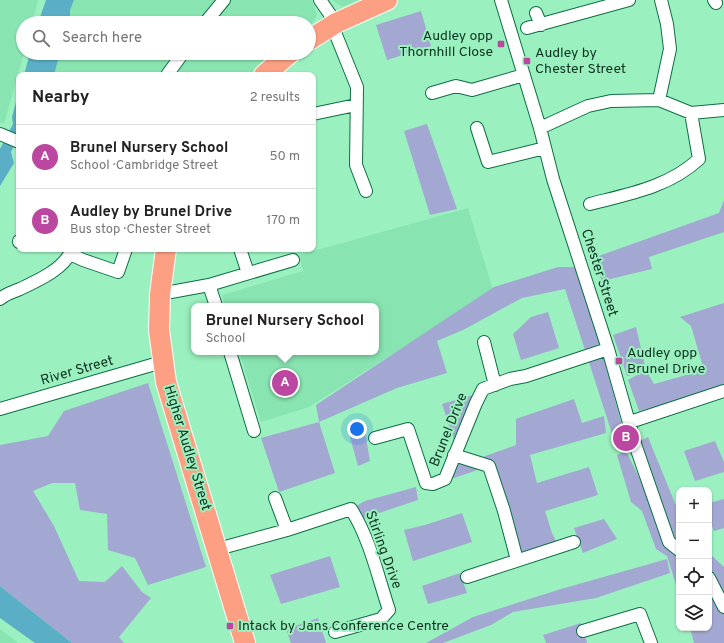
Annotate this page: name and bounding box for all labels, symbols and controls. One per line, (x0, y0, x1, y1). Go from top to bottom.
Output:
search box (16, 16, 316, 60)
icon: search (30, 27, 52, 49)
place label: Audley opp Thornhill Close (399, 28, 493, 61)
text: Search here (62, 29, 142, 48)
marker: Audley opp Thornhill Close (496, 39, 506, 49)
place label: Audley by Chester Street (535, 45, 626, 78)
marker: Audley by Chester Street (522, 56, 532, 66)
text: Nearby (32, 87, 89, 109)
text: 2 results (250, 90, 300, 106)
text: Brunel Nursery School (70, 139, 228, 158)
text: A (40, 149, 50, 165)
text: 50 m (270, 149, 300, 165)
text: School · Cambridge Street (70, 158, 218, 174)
text: Audley by Brunel Drive (70, 203, 232, 222)
text: B (41, 213, 49, 229)
text: 170 m (266, 213, 300, 229)
text: Bus stop · Chester Street (70, 222, 211, 238)
street label: Chester Street (577, 227, 621, 319)
popup (191, 303, 379, 355)
text: Brunel Nursery School (206, 312, 364, 331)
text: School (206, 331, 245, 347)
place label: Audley opp Brunel Drive (627, 345, 705, 378)
street label: River Street (39, 353, 115, 389)
marker: Audley opp Brunel Drive (614, 356, 624, 366)
pin: A (272, 368, 298, 398)
street label: Higher Audley Street (160, 383, 214, 513)
street label: Brunel Drive (426, 391, 472, 469)
your location (347, 419, 367, 439)
pin: B (613, 423, 639, 453)
map controls (676, 487, 712, 631)
button: + (676, 487, 712, 523)
street label: Stirling Drive (361, 509, 405, 591)
button: − (676, 523, 712, 559)
button: locate (676, 559, 712, 595)
button: layers (676, 595, 712, 631)
place label: Intack by Jans Conference Centre (238, 618, 449, 635)
marker: Intack by Jans Conference Centre (225, 621, 235, 631)

